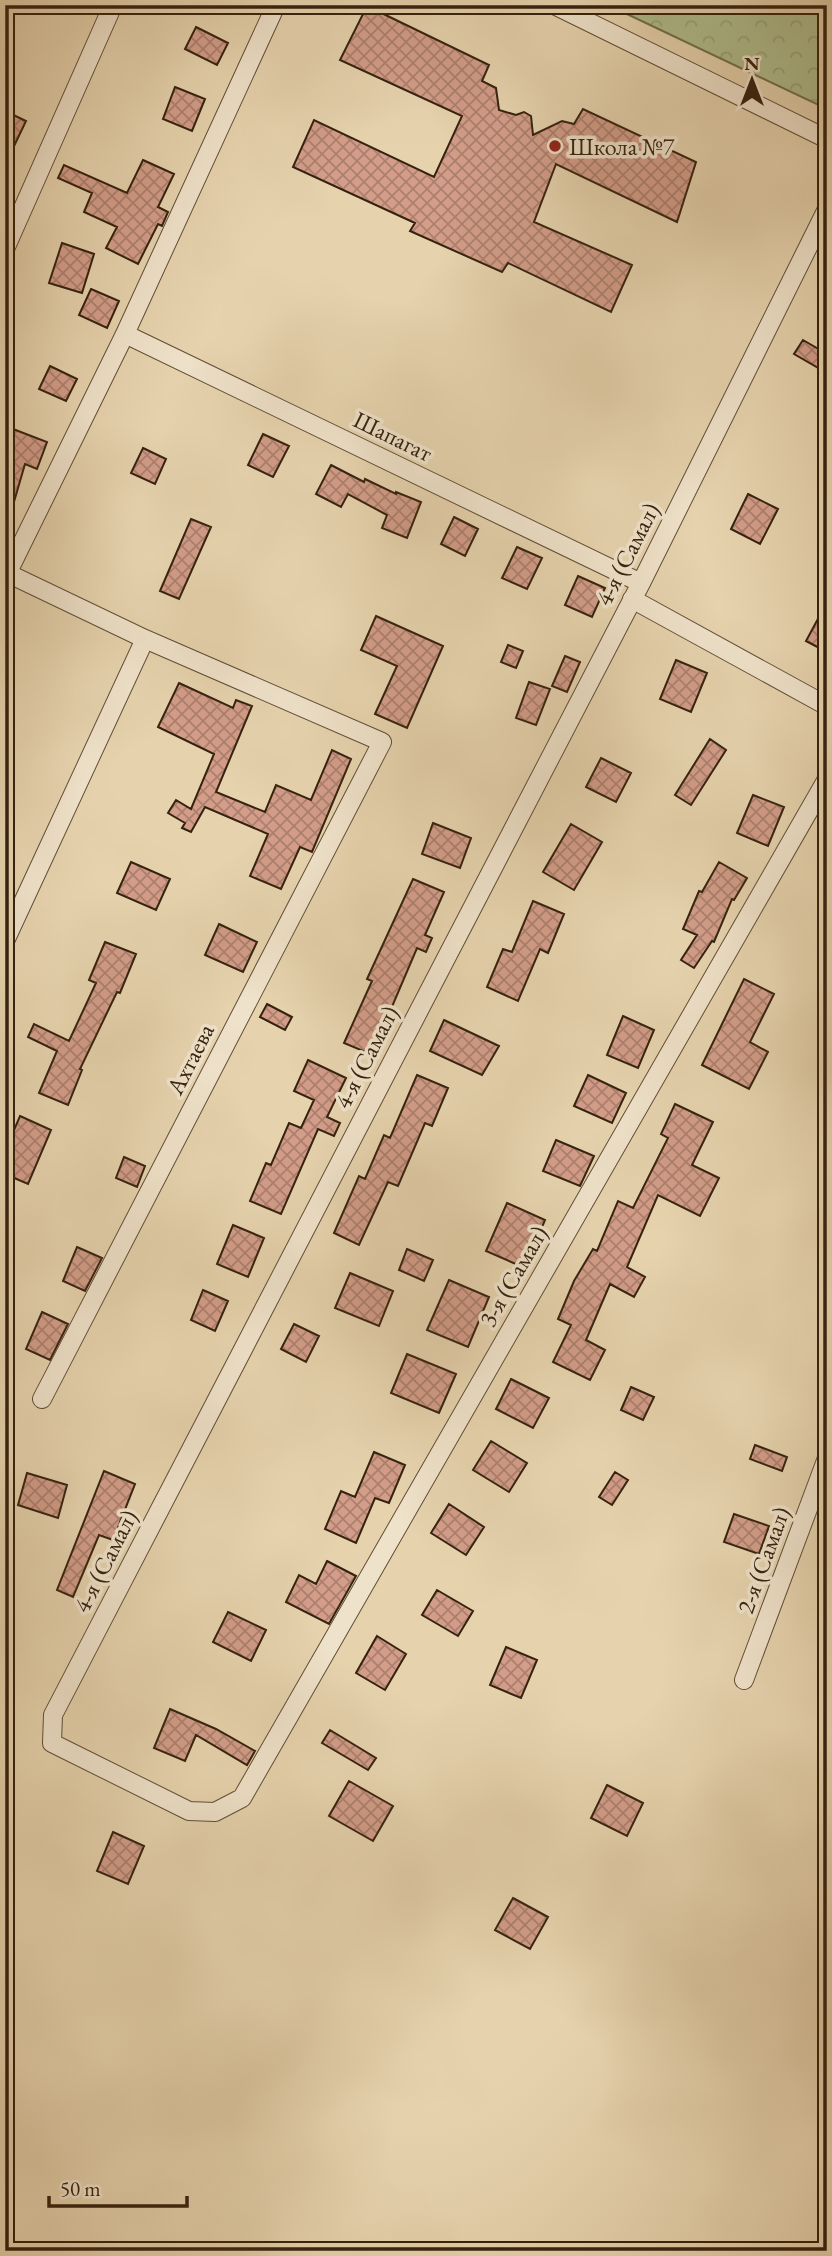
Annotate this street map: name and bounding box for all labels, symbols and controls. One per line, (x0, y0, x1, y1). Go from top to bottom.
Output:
north arrow (716, 46, 786, 116)
text: N (744, 51, 760, 76)
place label: Школа №7 (569, 131, 675, 162)
marker: Школа №7 (547, 138, 563, 154)
street label: Шапагат (348, 404, 438, 468)
street label: 4-я (Самал) (588, 497, 666, 611)
street label: 4-я (Самал) (327, 1000, 405, 1114)
street label: Ахтаева (159, 1018, 221, 1101)
street label: 3-я (Самал) (472, 1220, 554, 1332)
street label: 2-я (Самал) (729, 1502, 797, 1618)
street label: 4-я (Самал) (66, 1504, 144, 1618)
scale bar (49, 2165, 187, 2209)
text: 50 m (60, 2175, 101, 2202)

